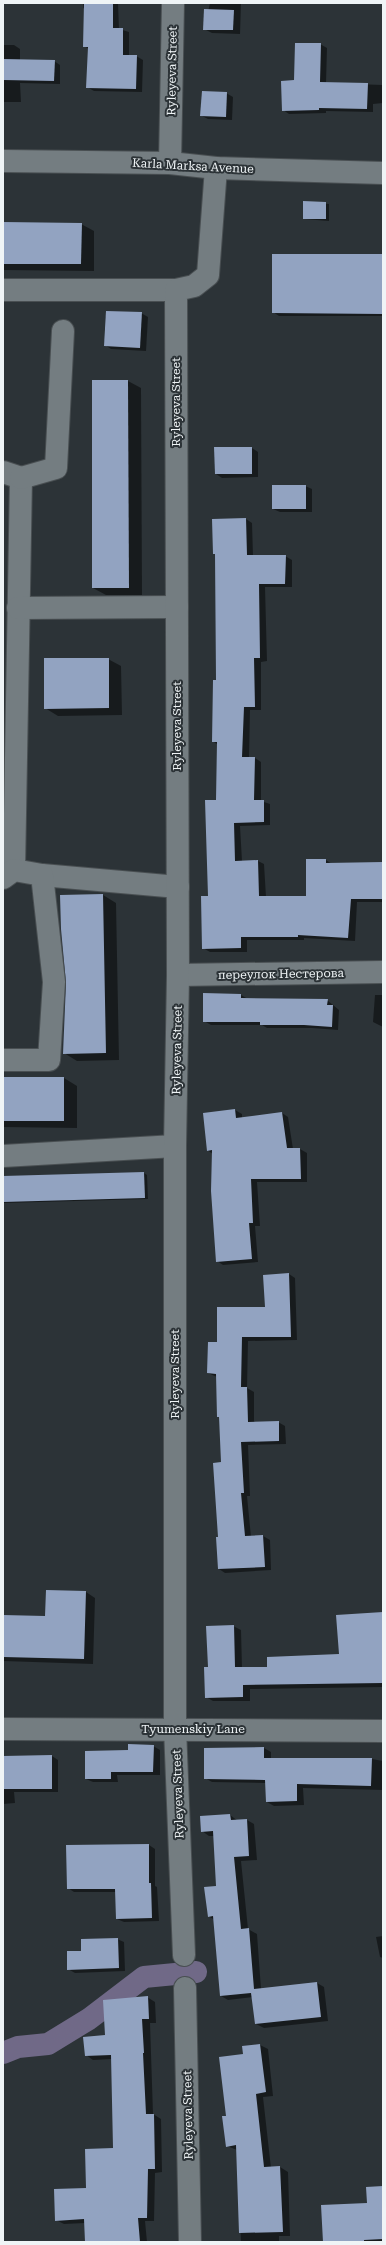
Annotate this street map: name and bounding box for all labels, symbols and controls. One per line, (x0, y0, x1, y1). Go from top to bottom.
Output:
street label: Ryleyeva Street (164, 26, 180, 116)
street label: Karla Marksa Avenue (132, 156, 255, 176)
street label: Ryleyeva Street (169, 357, 183, 447)
street label: Ryleyeva Street (170, 681, 184, 771)
street label: переулок Нестерова (218, 966, 345, 982)
street label: Ryleyeva Street (169, 1005, 185, 1095)
street label: Ryleyeva Street (168, 1329, 182, 1419)
street label: Tyumenskiy Lane (141, 1722, 245, 1736)
street label: Ryleyeva Street (169, 1749, 187, 1839)
street label: Ryleyeva Street (180, 2070, 196, 2160)

